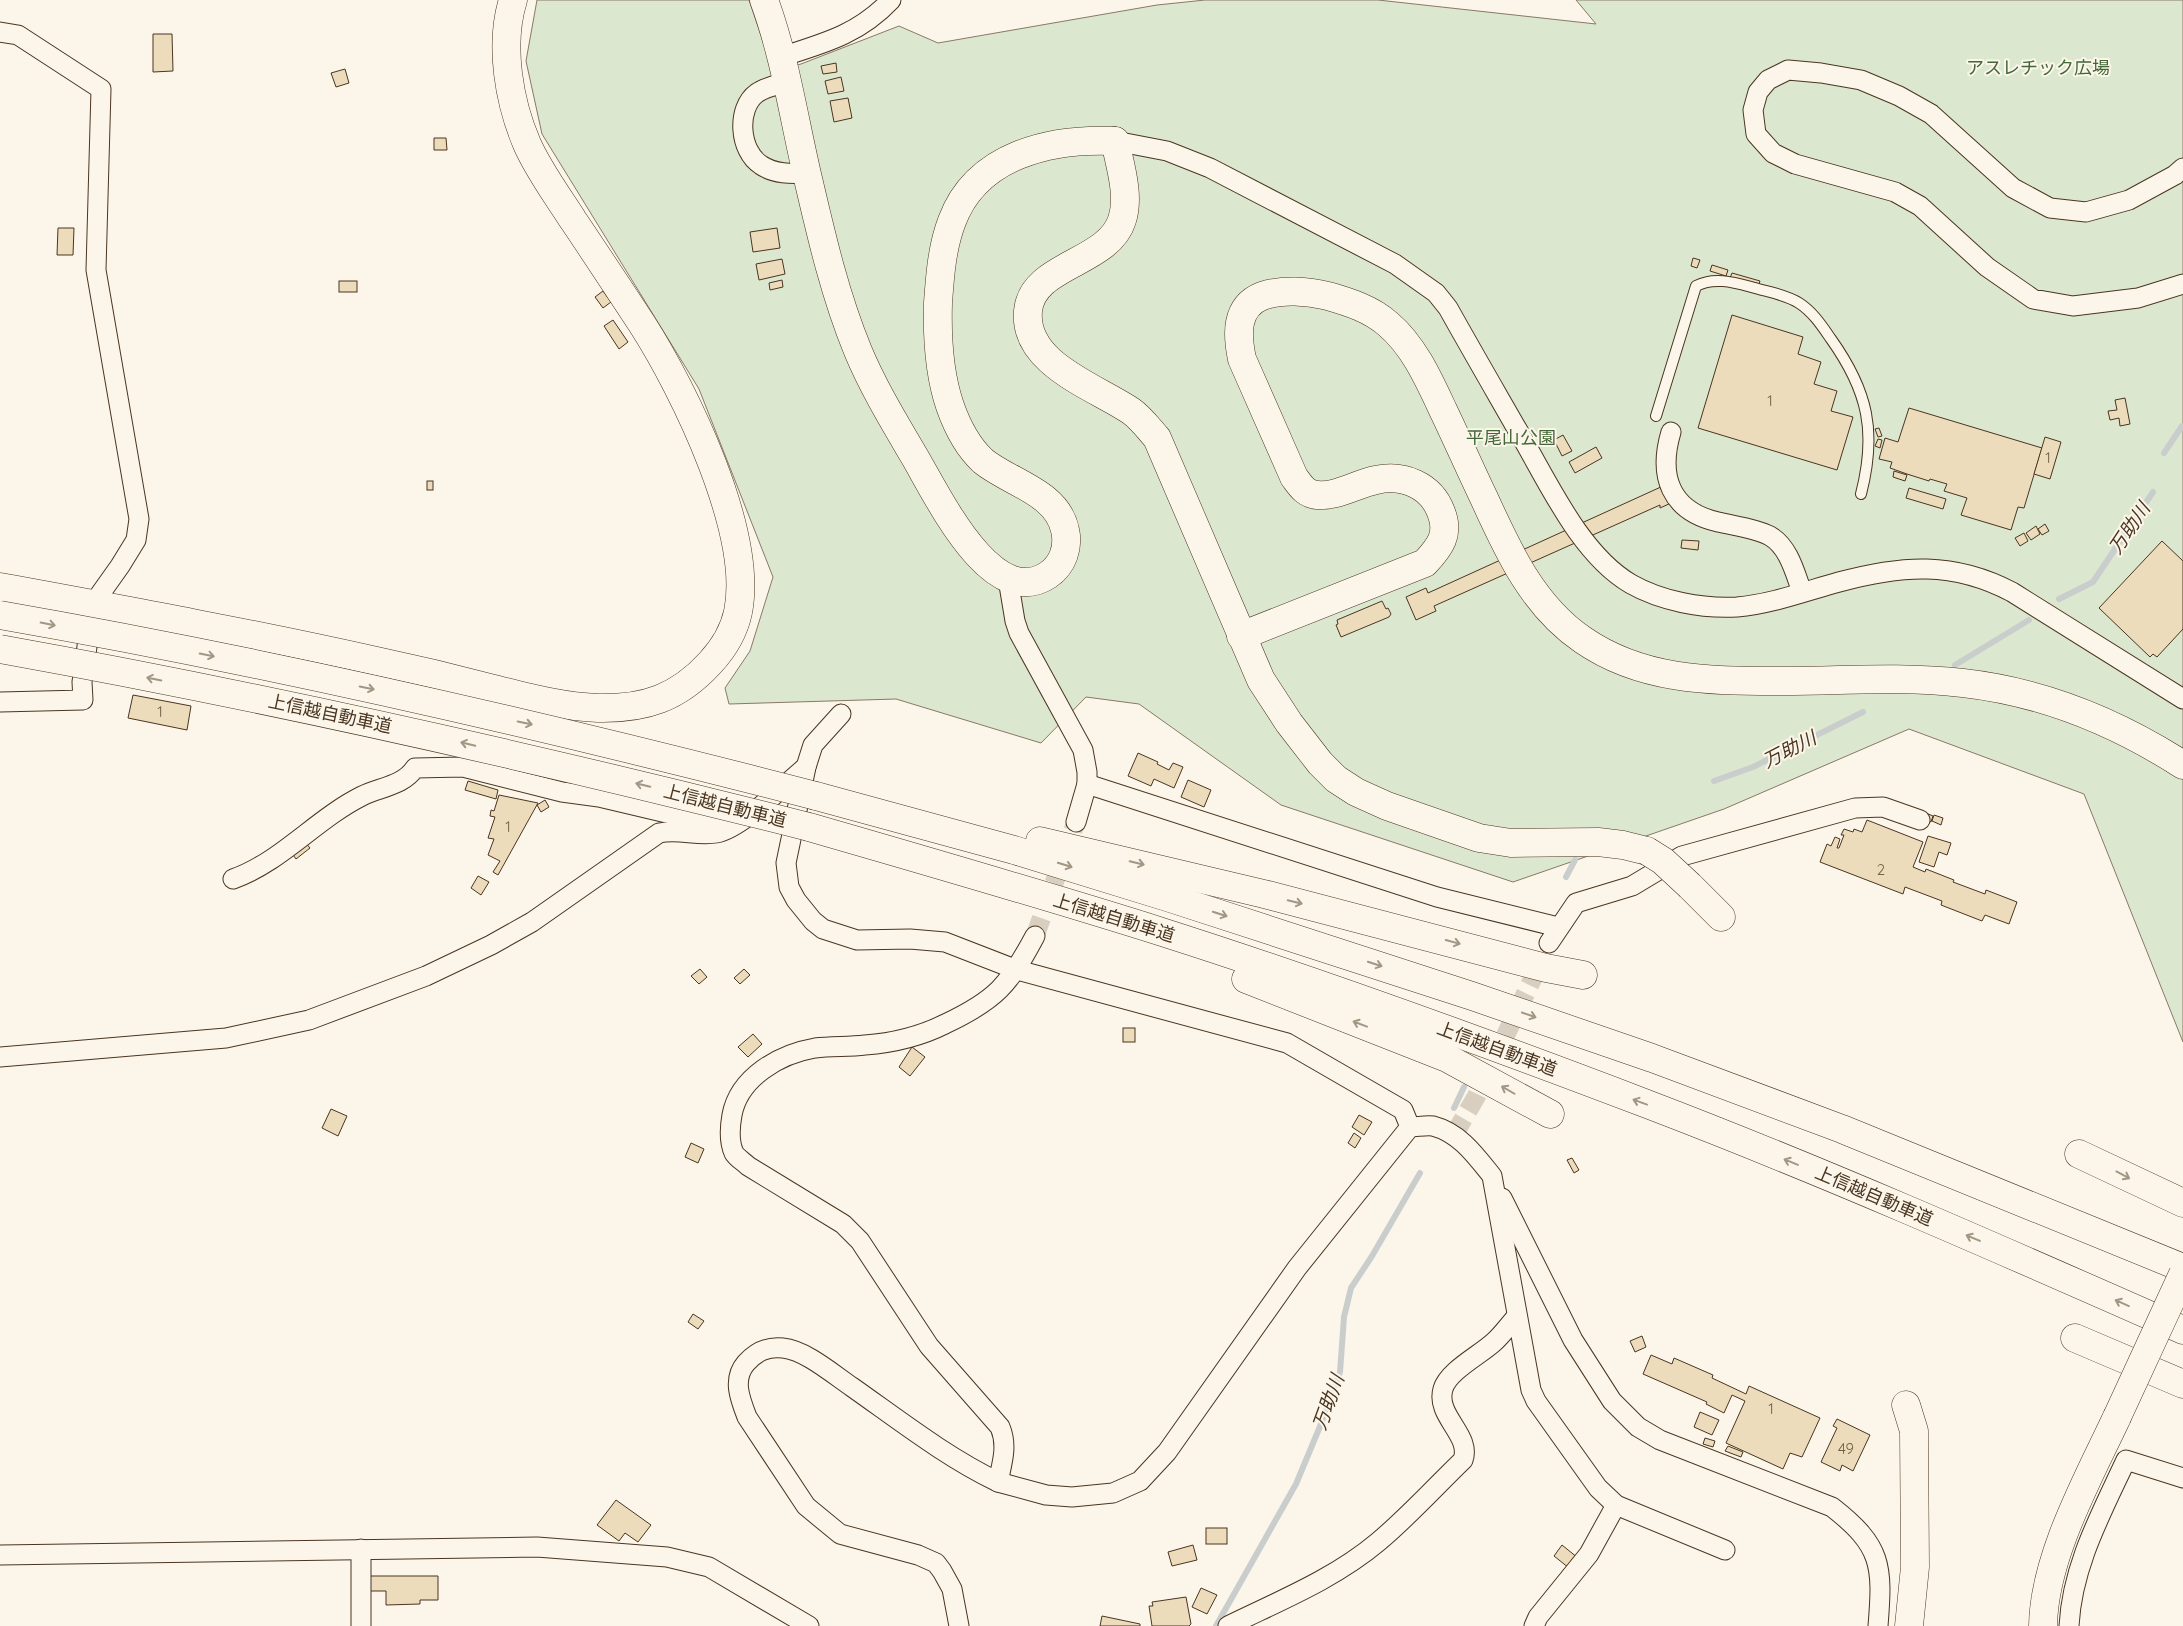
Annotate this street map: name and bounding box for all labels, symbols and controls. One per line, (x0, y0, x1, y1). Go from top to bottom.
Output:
park label: アスレチック広場 (1966, 56, 2110, 79)
house number: 1 (1767, 391, 1773, 410)
park label: 平尾山公園 (1466, 426, 1556, 449)
house number: 1 (2045, 448, 2051, 467)
water label: 万助川 (2103, 496, 2156, 558)
one-way arrow (40, 620, 56, 630)
one-way arrow (199, 651, 215, 660)
one-way arrow (147, 673, 163, 683)
one-way arrow (358, 684, 374, 693)
street label: 上信越自動車道 (266, 689, 394, 738)
house number: 1 (157, 702, 163, 721)
one-way arrow (517, 719, 533, 728)
water label: 万助川 (1758, 724, 1822, 773)
one-way arrow (460, 739, 476, 748)
street label: 上信越自動車道 (661, 779, 789, 832)
one-way arrow (635, 780, 651, 789)
house number: 1 (505, 817, 511, 836)
one-way arrow (1129, 859, 1145, 868)
house number: 2 (1877, 860, 1885, 879)
one-way arrow (1057, 861, 1073, 871)
street label: 上信越自動車道 (1051, 888, 1178, 947)
one-way arrow (1287, 898, 1303, 907)
one-way arrow (1212, 909, 1228, 919)
one-way arrow (1444, 938, 1460, 947)
one-way arrow (1366, 960, 1382, 969)
one-way arrow (1521, 1011, 1536, 1020)
street label: 上信越自動車道 (1434, 1016, 1560, 1081)
one-way arrow (1353, 1018, 1368, 1028)
one-way arrow (1501, 1085, 1516, 1095)
one-way arrow (1633, 1096, 1648, 1105)
one-way arrow (1784, 1156, 1799, 1165)
street label: 上信越自動車道 (1812, 1160, 1937, 1231)
one-way arrow (2116, 1170, 2131, 1180)
one-way arrow (1966, 1233, 1981, 1243)
one-way arrow (2115, 1298, 2130, 1308)
water label: 万助川 (1307, 1369, 1350, 1433)
house number: 1 (1768, 1399, 1774, 1418)
house number: 49 (1838, 1439, 1854, 1458)

